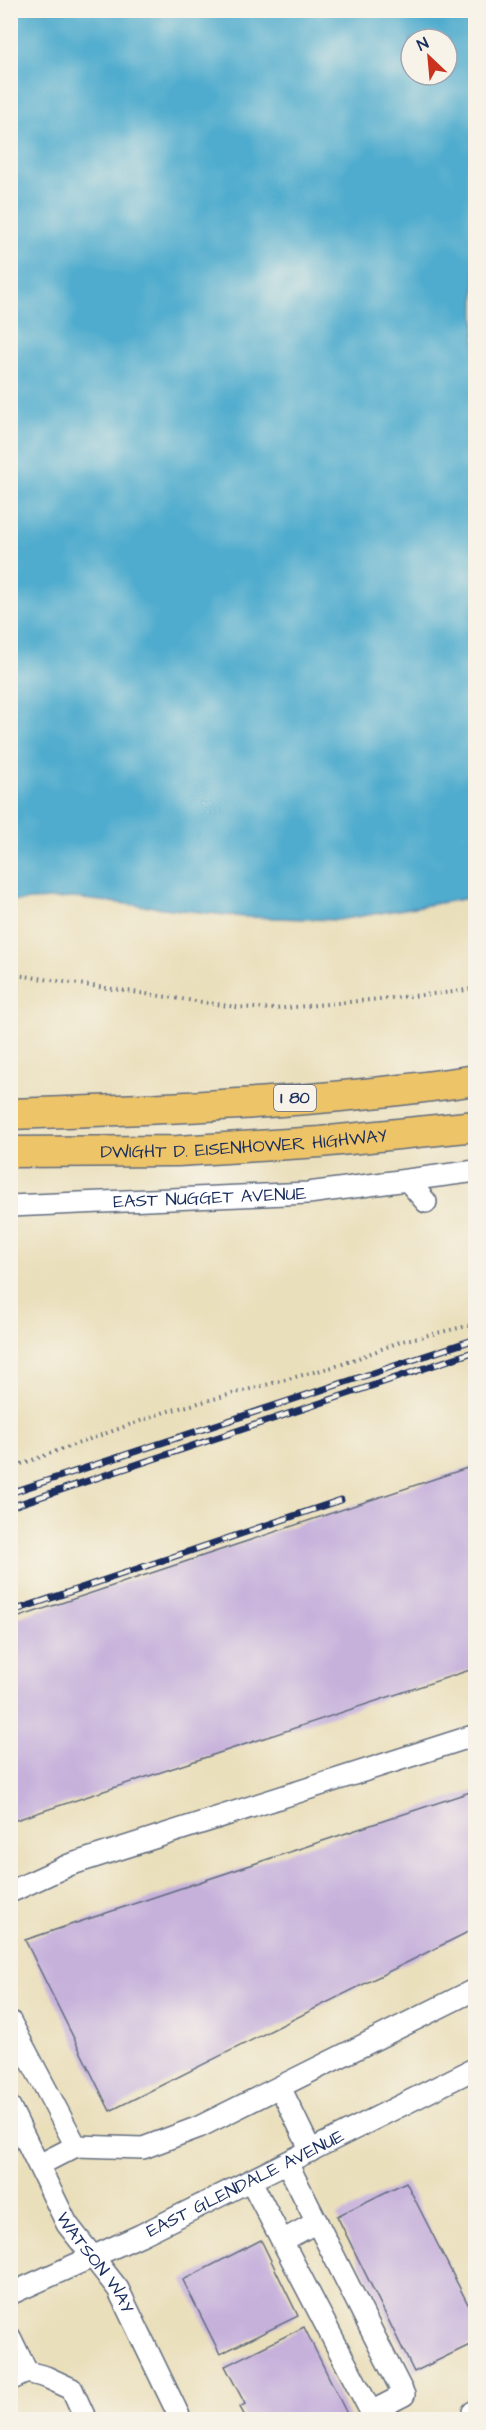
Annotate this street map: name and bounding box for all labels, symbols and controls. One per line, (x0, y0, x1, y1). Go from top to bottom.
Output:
north arrow (399, 27, 459, 87)
text: N (414, 32, 432, 57)
road number: I 80 (274, 1085, 316, 1111)
street label: DWIGHT D. EISENHOWER HIGHWAY (100, 1123, 389, 1164)
street label: EAST NUGGET AVENUE (113, 1181, 307, 1214)
street label: EAST GLENDALE AVENUE (142, 2123, 349, 2243)
street label: WATSON WAY (50, 2208, 140, 2317)

